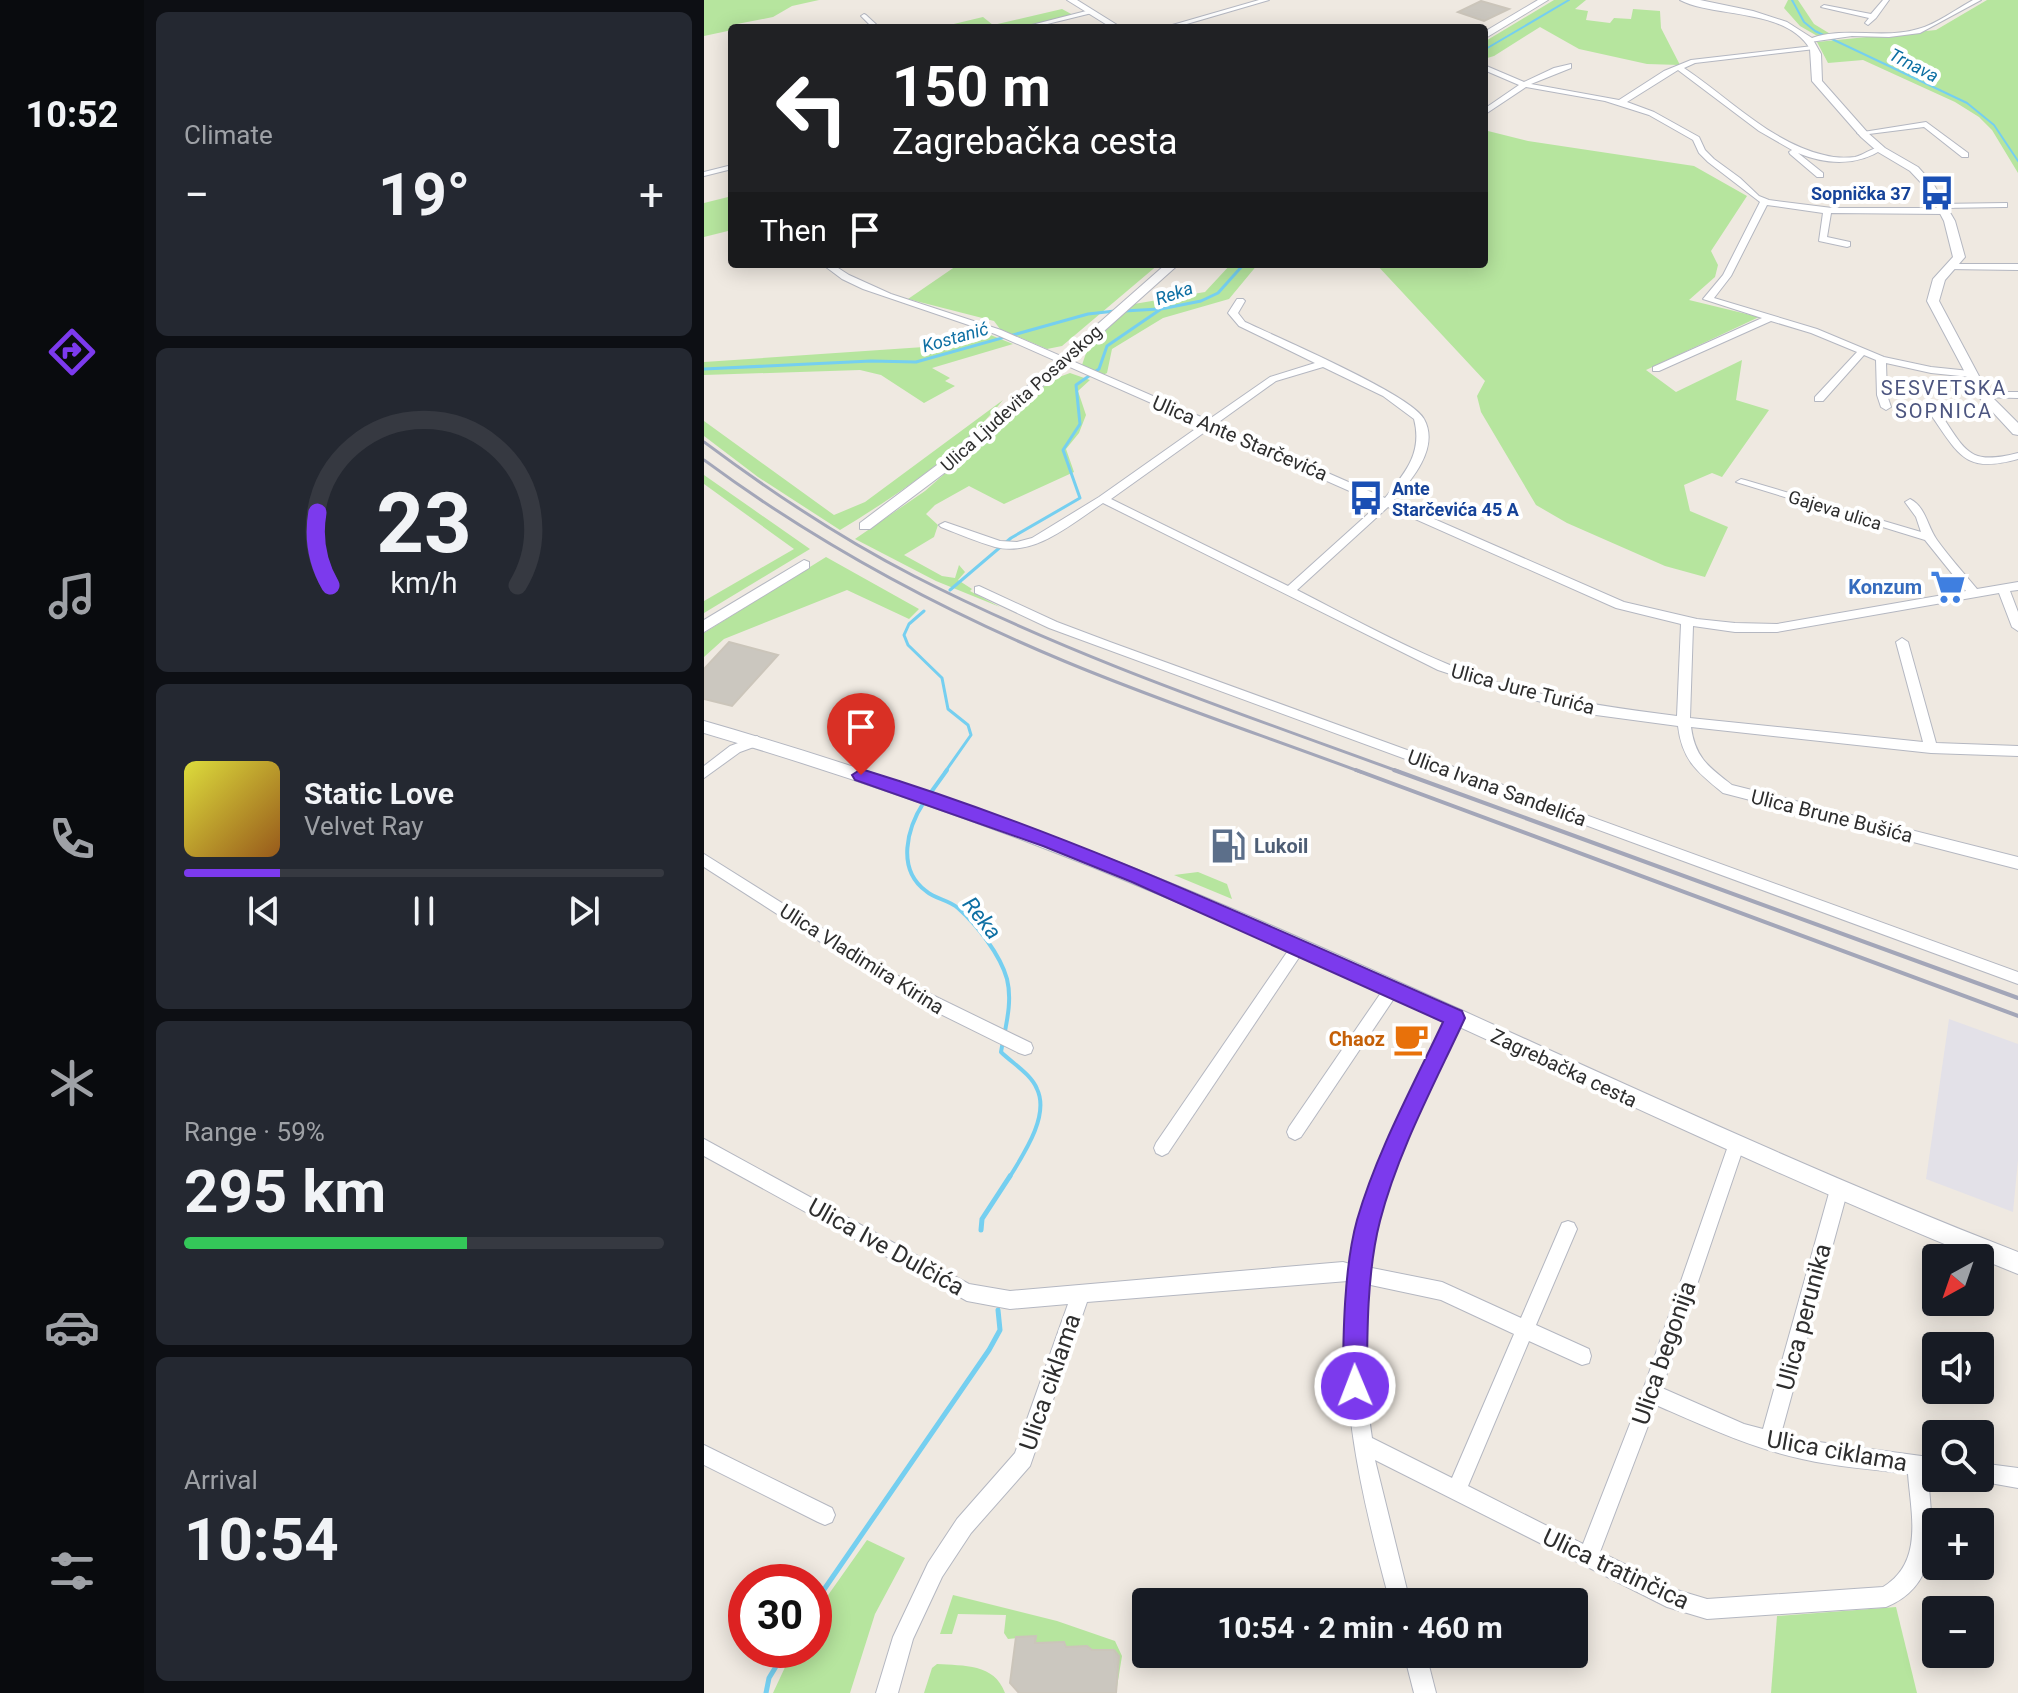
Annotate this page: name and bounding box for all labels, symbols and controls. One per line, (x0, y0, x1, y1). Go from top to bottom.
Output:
water label: Trnava (1886, 44, 1942, 86)
text: 150 m (892, 54, 1051, 120)
icon: left (760, 56, 864, 160)
text: 10:52 (26, 94, 118, 136)
text: Climate (184, 120, 273, 150)
text: Zagrebačka cesta (892, 121, 1178, 163)
text: 19° (378, 159, 470, 230)
text: − (184, 169, 209, 221)
text: + (639, 169, 664, 221)
bus stop icon: Sopnička 37 (1918, 174, 1956, 212)
place label: Sopnička 37 (1811, 183, 1911, 204)
icon: arrive (843, 208, 887, 252)
text: Then (760, 213, 827, 248)
water label: Reka (1152, 277, 1196, 309)
water label: Kostanić (919, 318, 991, 356)
street label: Ulica Ljudevita Posavskog (936, 320, 1106, 476)
icon: directions (44, 324, 100, 380)
district label: SESVETSKA SOPNICA (1881, 376, 2007, 423)
street label: Ulica Ante Starčevića (1149, 390, 1331, 486)
text: 23 (376, 475, 472, 572)
place label: Ante Starčevića 45 A (1392, 478, 1520, 520)
bus stop icon: Ante Starčevića 45 A (1347, 479, 1385, 517)
street label: Gajeva ulica (1786, 486, 1884, 534)
text: km/h (390, 566, 458, 600)
icon: music (44, 568, 100, 624)
supermarket icon: Konzum (1929, 568, 1967, 606)
place label: Konzum (1848, 575, 1922, 599)
street label: Ulica Jure Turića (1448, 658, 1598, 720)
pin (827, 693, 895, 775)
icon: arrive (839, 705, 883, 749)
street label: Ulica Ivana Sandelića (1404, 744, 1590, 832)
text: Static Love (304, 776, 454, 811)
street label: Ulica Brune Bušića (1749, 784, 1915, 848)
icon: phone (44, 811, 100, 867)
text: Velvet Ray (304, 811, 424, 841)
fuel station icon: Lukoil (1209, 827, 1247, 865)
place label: Lukoil (1254, 834, 1308, 858)
icon: previous (242, 889, 286, 933)
icon: pause (402, 889, 446, 933)
icon: next (562, 889, 606, 933)
water label: Reka (958, 892, 1006, 944)
street label: Ulica Vladimira Kirina (775, 899, 949, 1019)
cafe icon: Chaoz (1392, 1020, 1430, 1058)
street label: Zagrebačka cesta (1487, 1024, 1641, 1112)
place label: Chaoz (1329, 1027, 1385, 1051)
icon: climate (44, 1055, 100, 1111)
text: Range · 59% (184, 1117, 325, 1147)
text: 295 km (184, 1156, 386, 1227)
street label: Ulica Ive Dulčića (803, 1192, 969, 1302)
street label: Ulica perunika (1771, 1241, 1837, 1393)
north arrow (1922, 1244, 1994, 1316)
map controls (1922, 1244, 1994, 1668)
street label: Ulica begonija (1626, 1277, 1702, 1429)
icon: car (44, 1299, 100, 1355)
street label: Ulica ciklama (1014, 1310, 1086, 1454)
button: sound (1922, 1332, 1994, 1404)
position arrow (1313, 1344, 1397, 1428)
button: search (1922, 1420, 1994, 1492)
street label: Ulica ciklama (1764, 1425, 1910, 1477)
text: Arrival (184, 1465, 258, 1495)
text: 10:54 (184, 1504, 339, 1575)
button: + (1922, 1508, 1994, 1580)
street label: Ulica tratinčica (1538, 1523, 1694, 1615)
icon: filters (44, 1543, 100, 1599)
speed limit sign: 30 (728, 1564, 832, 1668)
button: − (1922, 1596, 1994, 1668)
text: 10:54 · 2 min · 460 m (1217, 1610, 1503, 1645)

